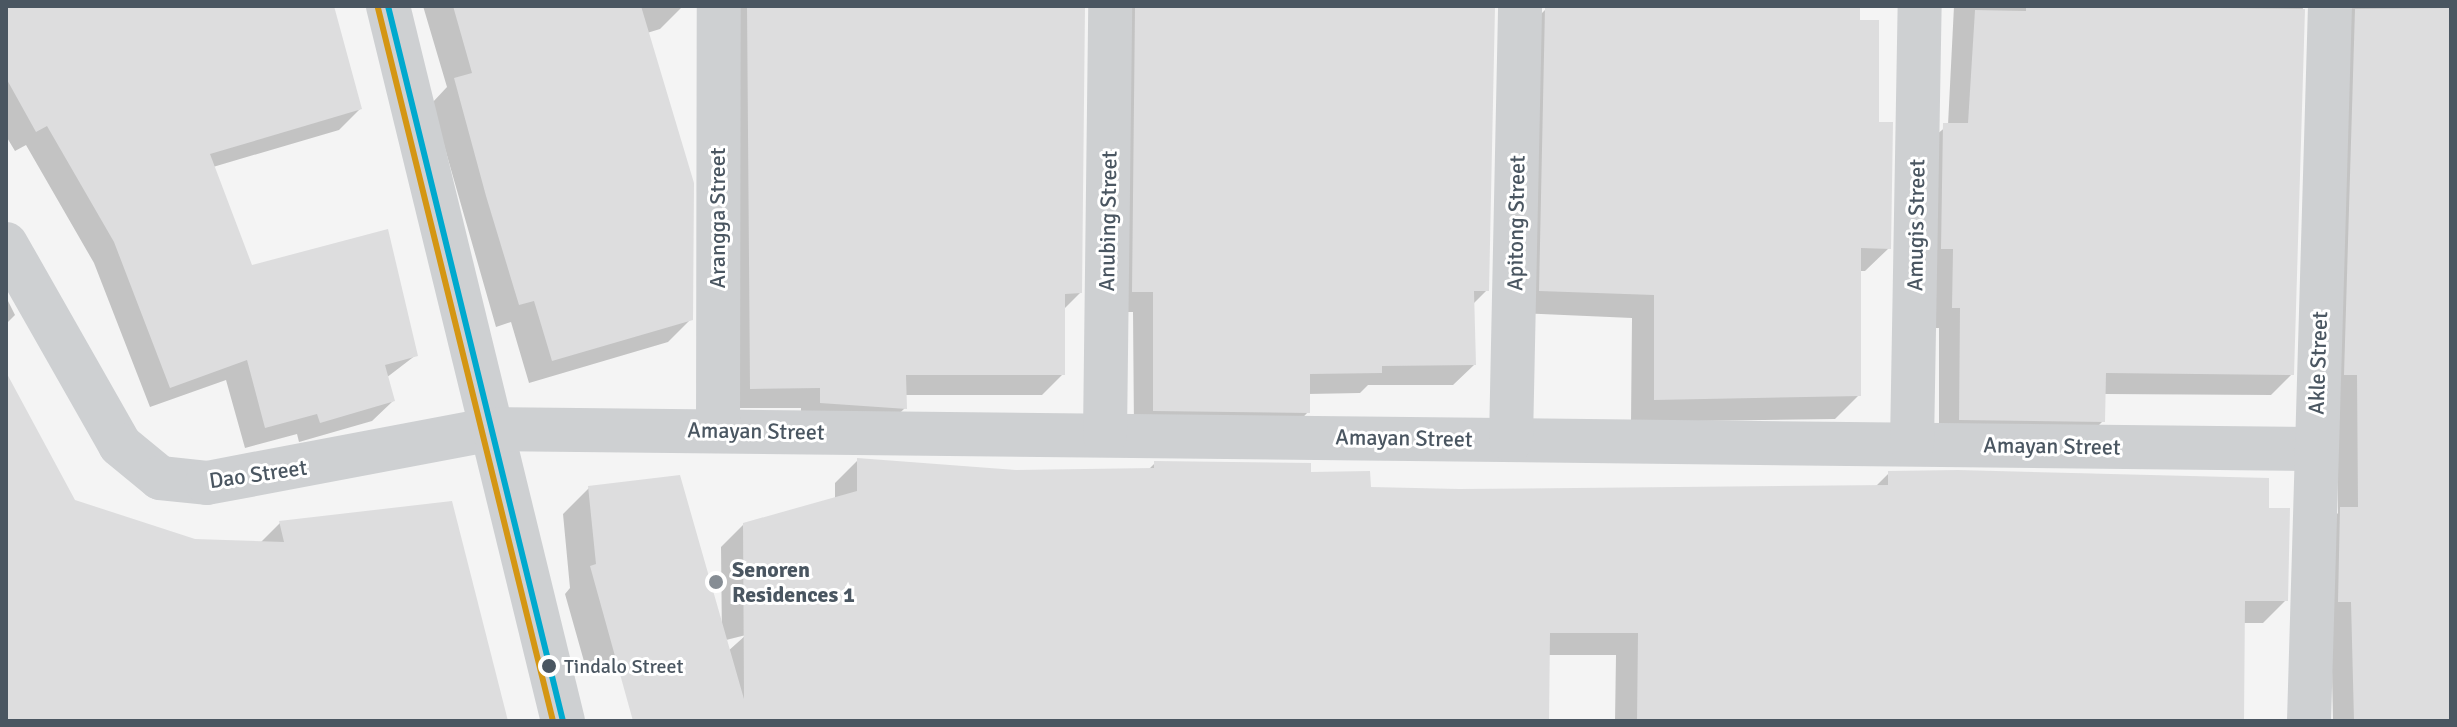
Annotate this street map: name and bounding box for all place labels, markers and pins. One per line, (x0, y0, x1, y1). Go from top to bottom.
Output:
place label: Senoren Residences 1 (732, 556, 855, 608)
marker: Senoren Residences 1 (707, 573, 725, 591)
place label: Tindalo Street (564, 654, 683, 678)
marker: Tindalo Street (541, 658, 557, 674)

